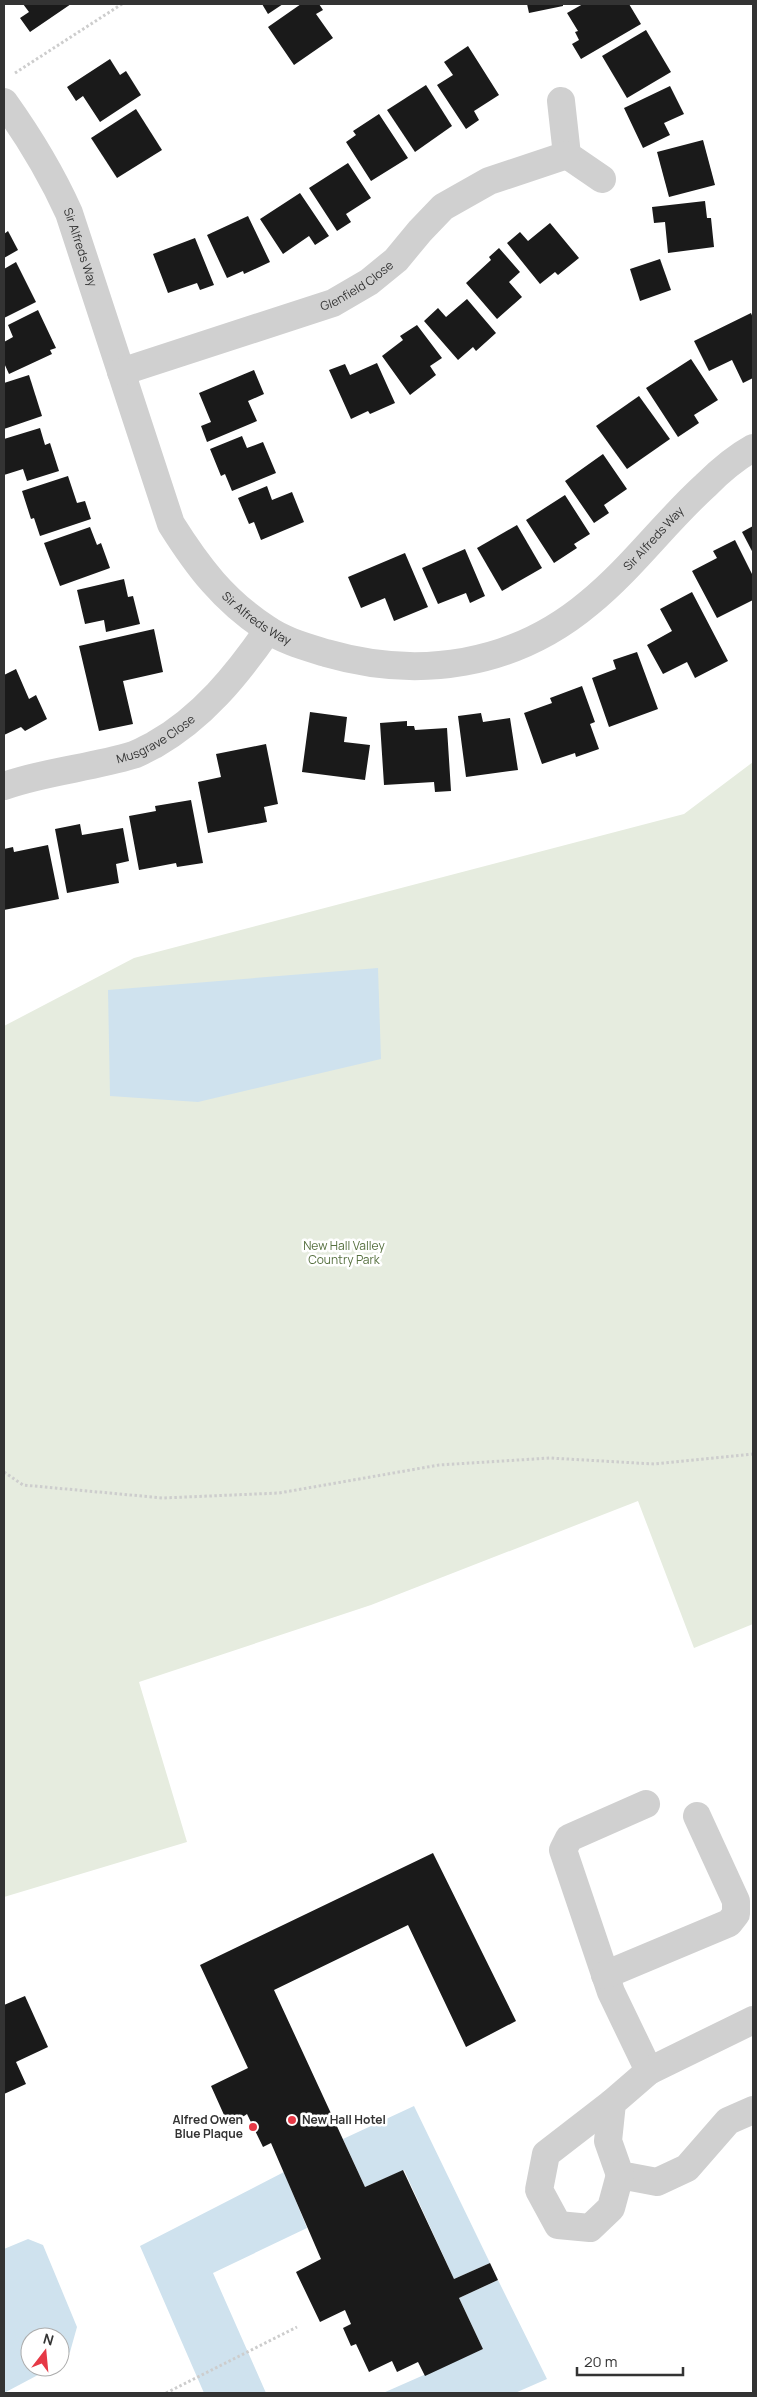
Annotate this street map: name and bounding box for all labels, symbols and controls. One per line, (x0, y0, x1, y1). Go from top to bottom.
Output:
street label: Sir Alfreds Way (60, 205, 102, 289)
street label: Glenfield Close (318, 257, 397, 315)
street label: Sir Alfreds Way (619, 502, 688, 574)
street label: Sir Alfreds Way (218, 587, 294, 649)
street label: Musgrave Close (114, 710, 198, 767)
park label: New Hall Valley Country Park (303, 1237, 386, 1268)
place label: Alfred Owen Blue Plaque (172, 2111, 243, 2142)
place label: New Hall Hotel (302, 2111, 386, 2128)
marker: New Hall Hotel (286, 2114, 298, 2126)
marker: Alfred Owen Blue Plaque (247, 2121, 259, 2133)
north arrow (20, 2327, 70, 2377)
text: N (41, 2329, 56, 2350)
scale bar (577, 2344, 683, 2376)
text: 20 m (584, 2351, 617, 2372)

